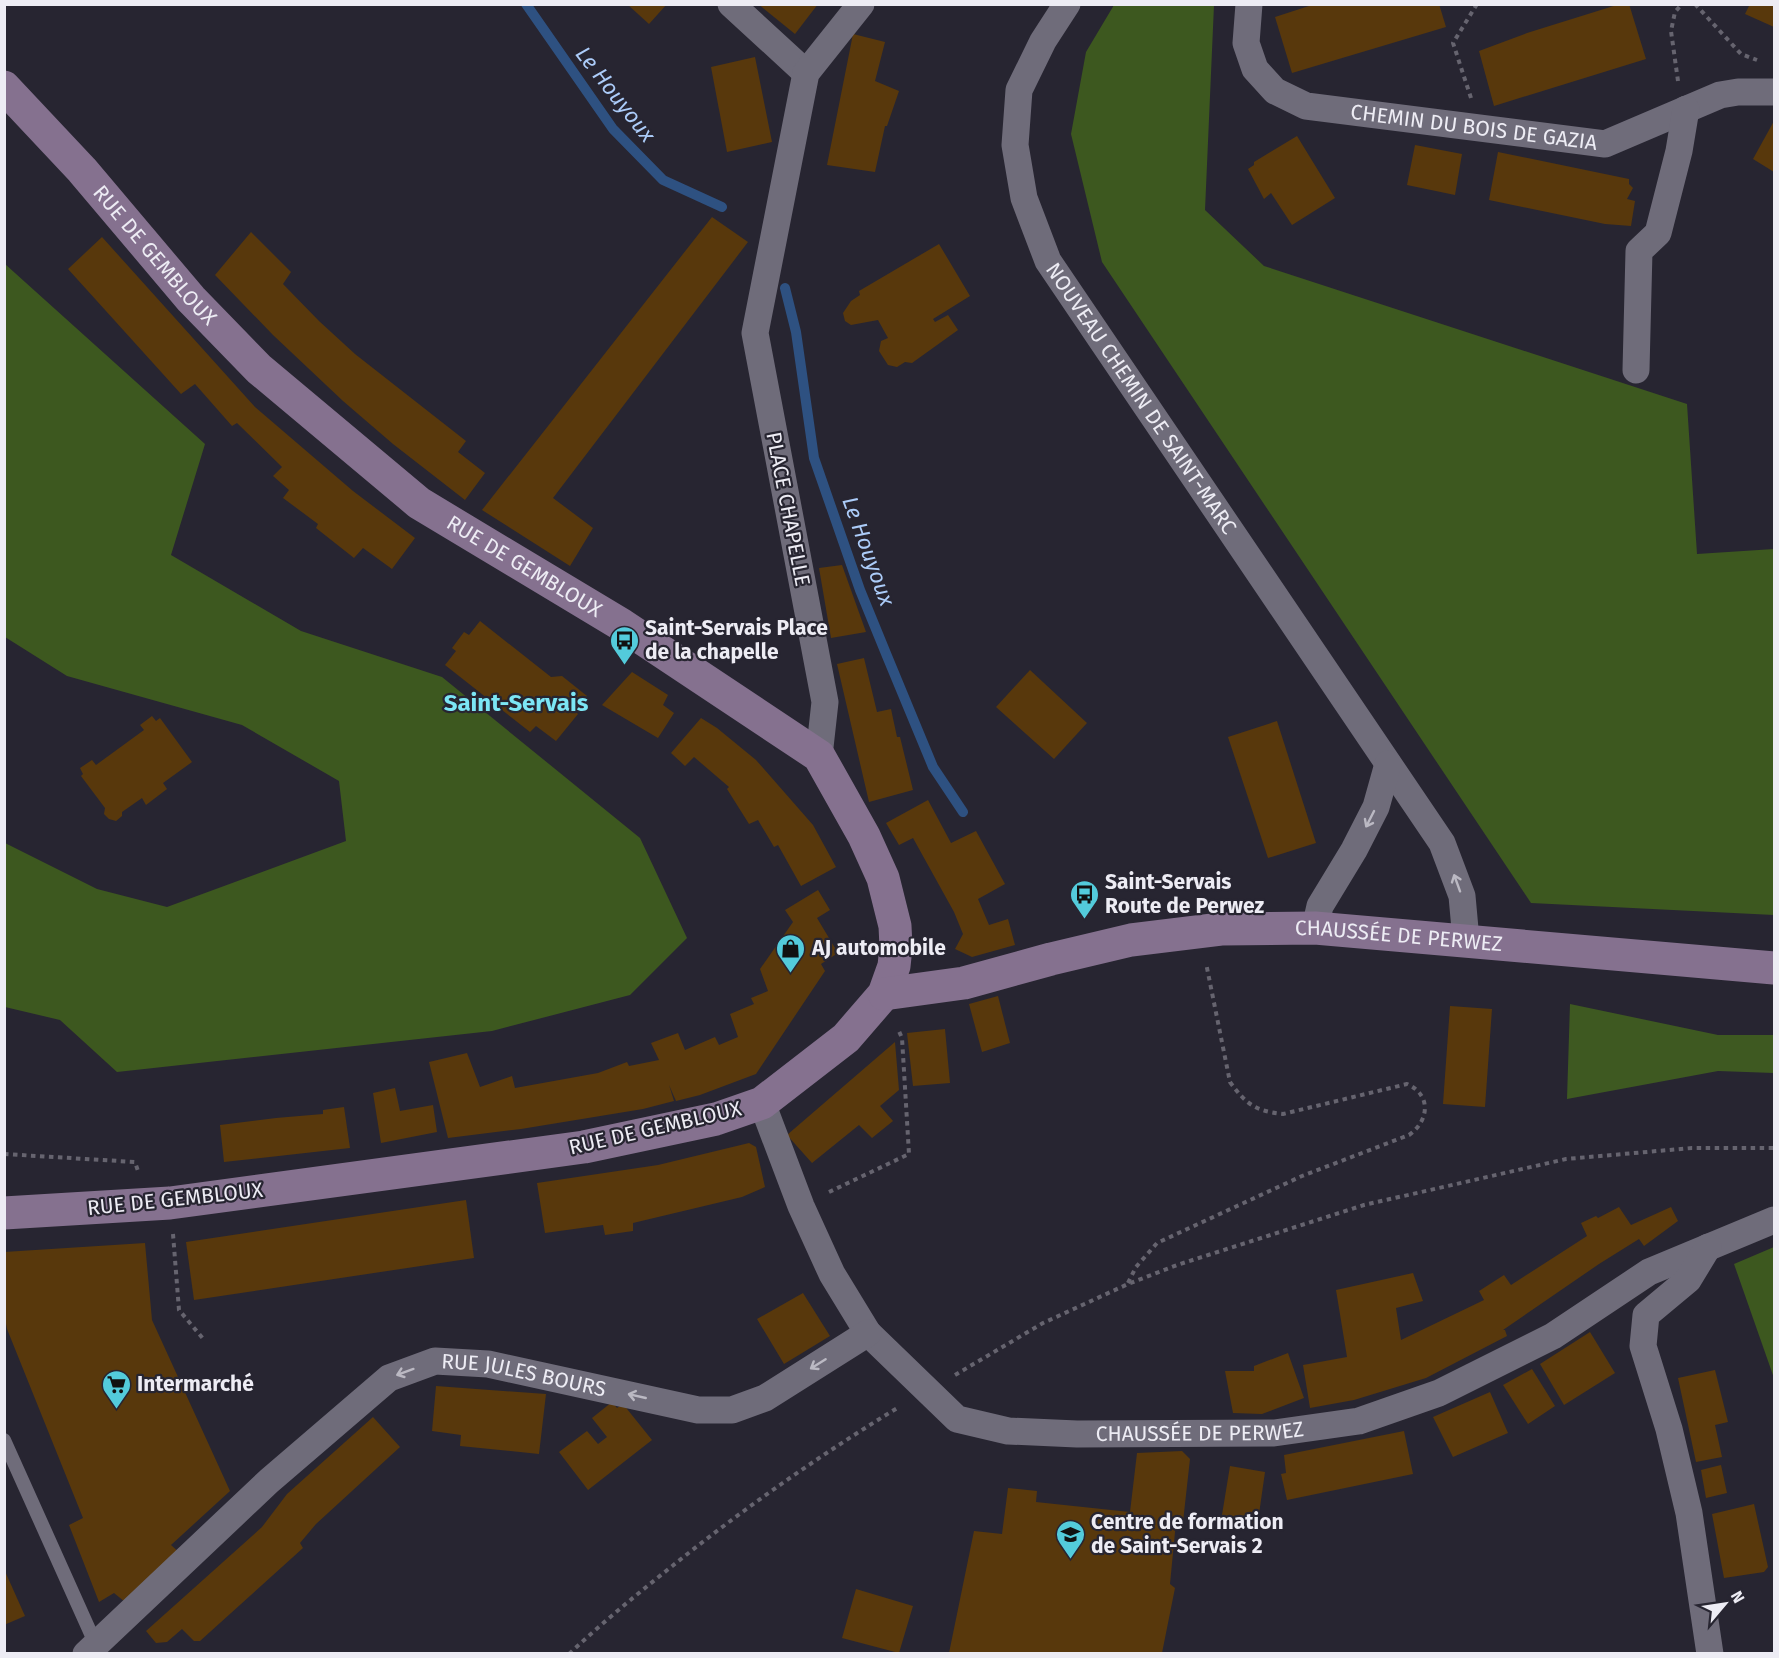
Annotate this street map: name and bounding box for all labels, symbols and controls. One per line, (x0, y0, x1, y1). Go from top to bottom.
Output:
water label: Le Houyoux (570, 41, 662, 148)
street label: CHEMIN DU BOIS DE GAZIA (1349, 99, 1599, 156)
street label: RUE DE GEMBLOUX (87, 180, 223, 331)
street label: NOUVEAU CHEMIN DE SAINT-MARC (1040, 258, 1242, 539)
street label: PLACE CHAPELLE (760, 430, 816, 588)
water label: Le Houyoux (836, 493, 901, 610)
street label: RUE DE GEMBLOUX (442, 510, 607, 623)
place label: Saint-Servais Place de la chapelle (645, 615, 828, 665)
bus stop icon: Saint-Servais Place de la chapelle (608, 624, 640, 666)
district label: Saint-Servais (444, 689, 589, 717)
one-way arrow (1364, 810, 1375, 828)
place label: Saint-Servais Route de Perwez (1105, 869, 1264, 919)
one-way arrow (1450, 874, 1461, 892)
bus stop icon: Saint-Servais Route de Perwez (1068, 878, 1100, 920)
street label: CHAUSSÉE DE PERWEZ (1295, 915, 1504, 957)
shop icon: AJ automobile (775, 932, 807, 974)
place label: AJ automobile (811, 935, 946, 961)
street label: RUE DE GEMBLOUX (566, 1095, 744, 1161)
street label: RUE DE GEMBLOUX (86, 1177, 265, 1221)
street label: RUE JULES BOURS (441, 1348, 609, 1403)
one-way arrow (810, 1358, 827, 1370)
supermarket icon: Intermarché (100, 1368, 132, 1410)
one-way arrow (396, 1368, 415, 1379)
place label: Intermarché (137, 1371, 254, 1397)
one-way arrow (627, 1390, 647, 1401)
street label: CHAUSSÉE DE PERWEZ (1096, 1416, 1305, 1447)
place label: Centre de formation de Saint-Servais 2 (1091, 1509, 1284, 1559)
school or university icon: Centre de formation de Saint-Servais 2 (1054, 1518, 1086, 1560)
north arrow (1695, 1574, 1755, 1634)
text: N (1727, 1588, 1749, 1606)

